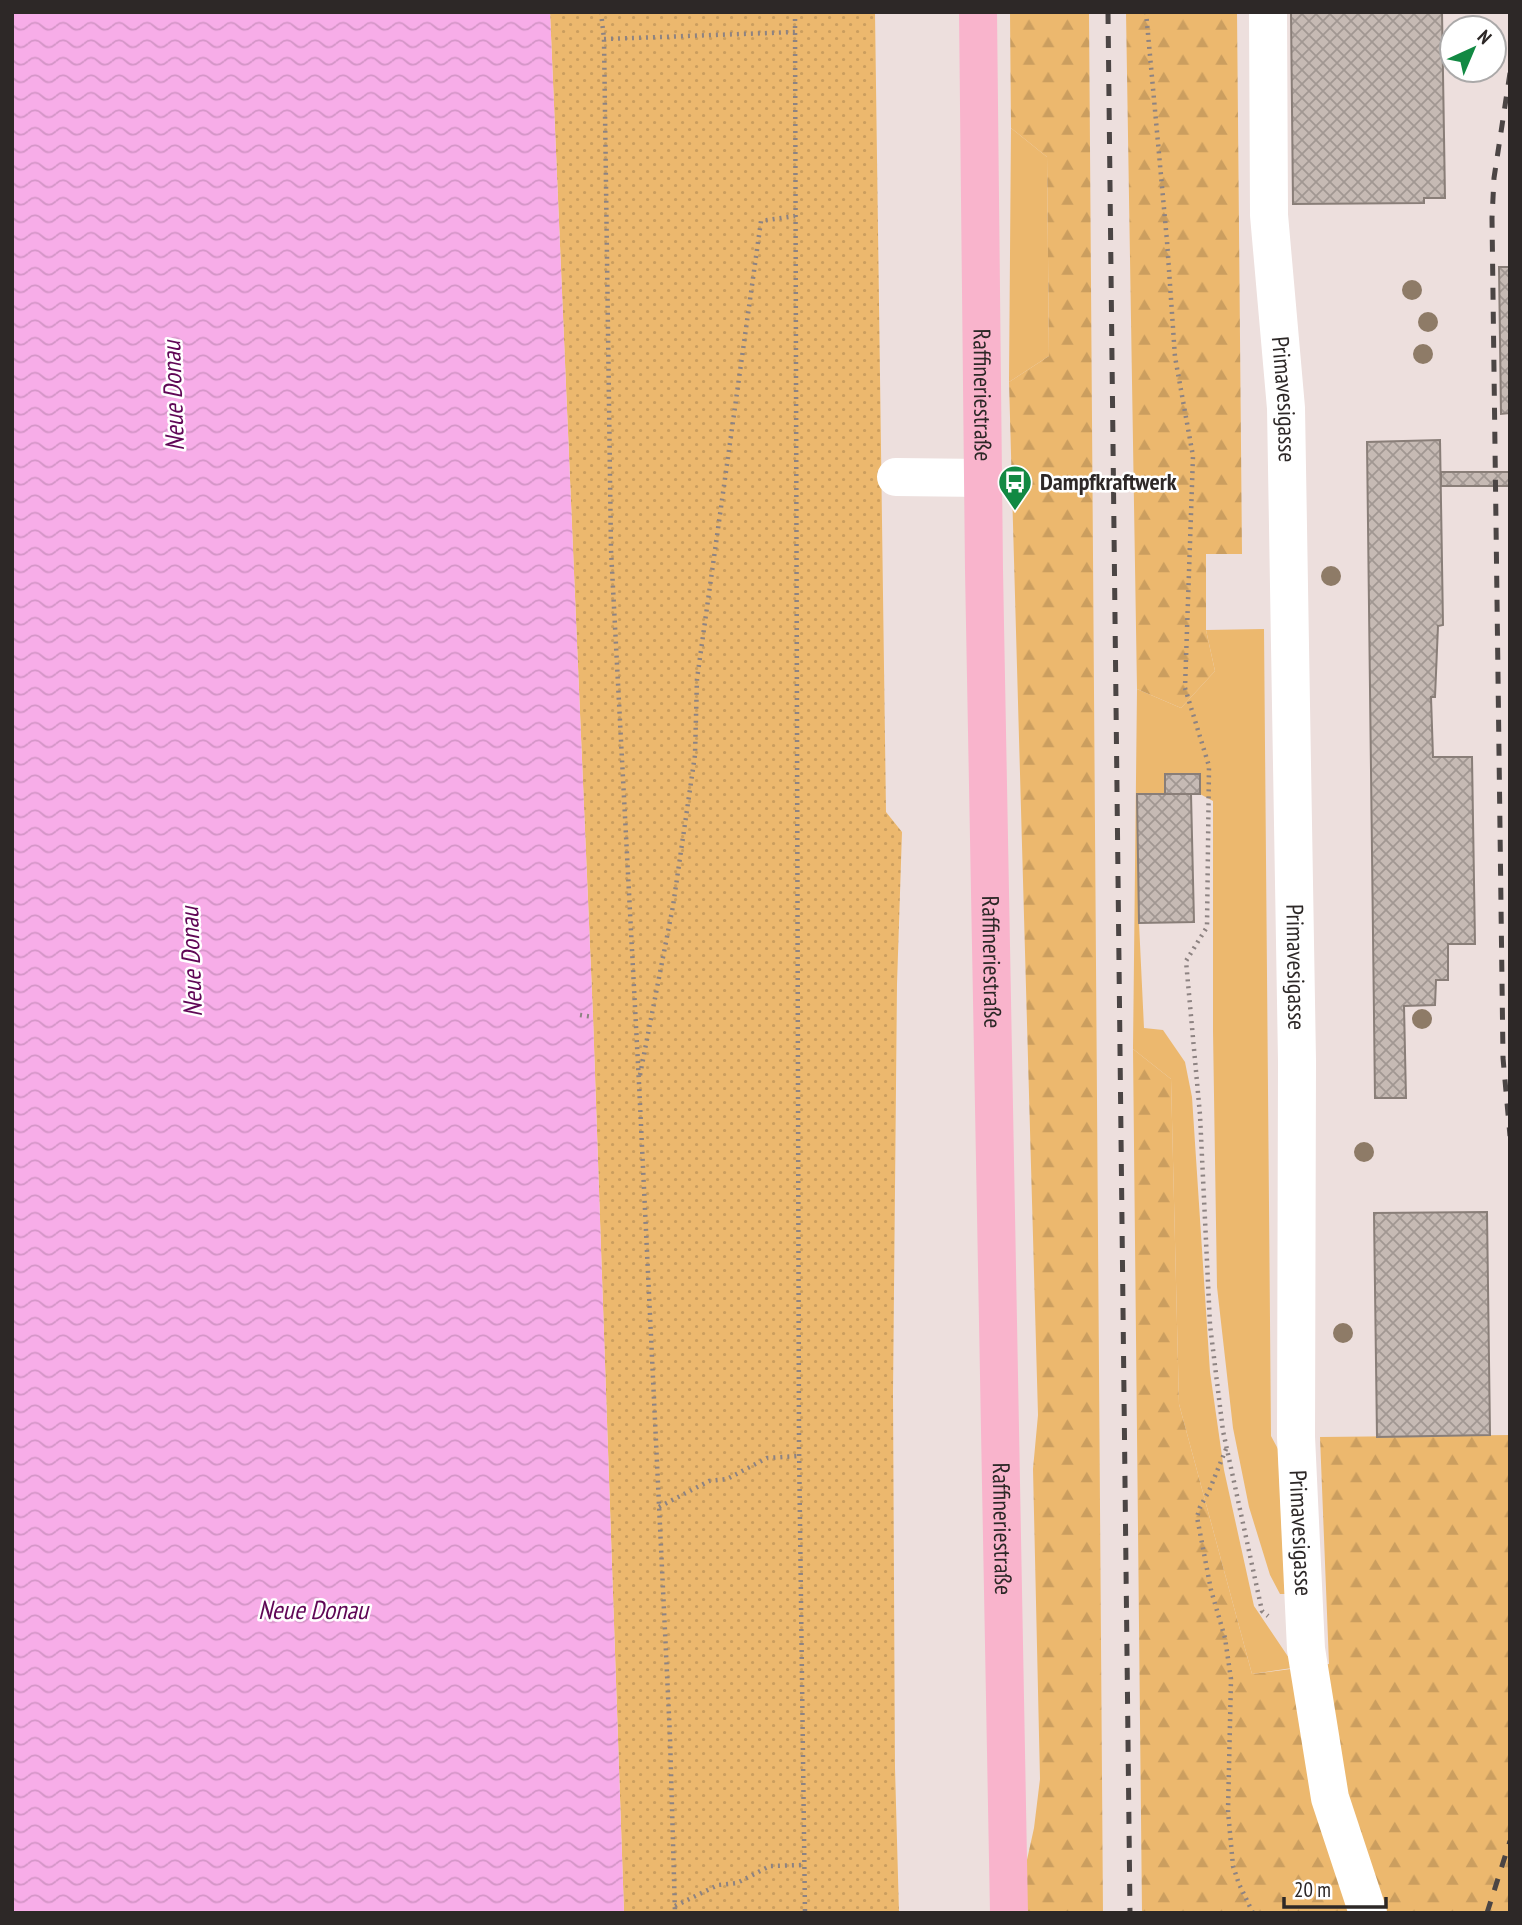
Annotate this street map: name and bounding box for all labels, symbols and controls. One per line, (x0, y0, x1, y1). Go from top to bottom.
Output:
north arrow (1438, 14, 1508, 84)
text: N (1473, 25, 1497, 49)
street label: Raffineriestraße (966, 329, 999, 461)
street label: Primavesigasse (1265, 335, 1303, 462)
water label: Neue Donau (154, 339, 191, 452)
bus stop icon: Dampfkraftwerk (996, 463, 1034, 512)
place label: Dampfkraftwerk (1040, 466, 1177, 497)
street label: Raffineriestraße (975, 895, 1009, 1028)
street label: Primavesigasse (1279, 904, 1312, 1030)
water label: Neue Donau (172, 905, 209, 1018)
street label: Raffineriestraße (986, 1462, 1019, 1595)
street label: Primavesigasse (1283, 1469, 1319, 1597)
water label: Neue Donau (258, 1593, 370, 1626)
scale bar (1284, 1866, 1386, 1910)
text: 20 m (1294, 1876, 1331, 1903)

